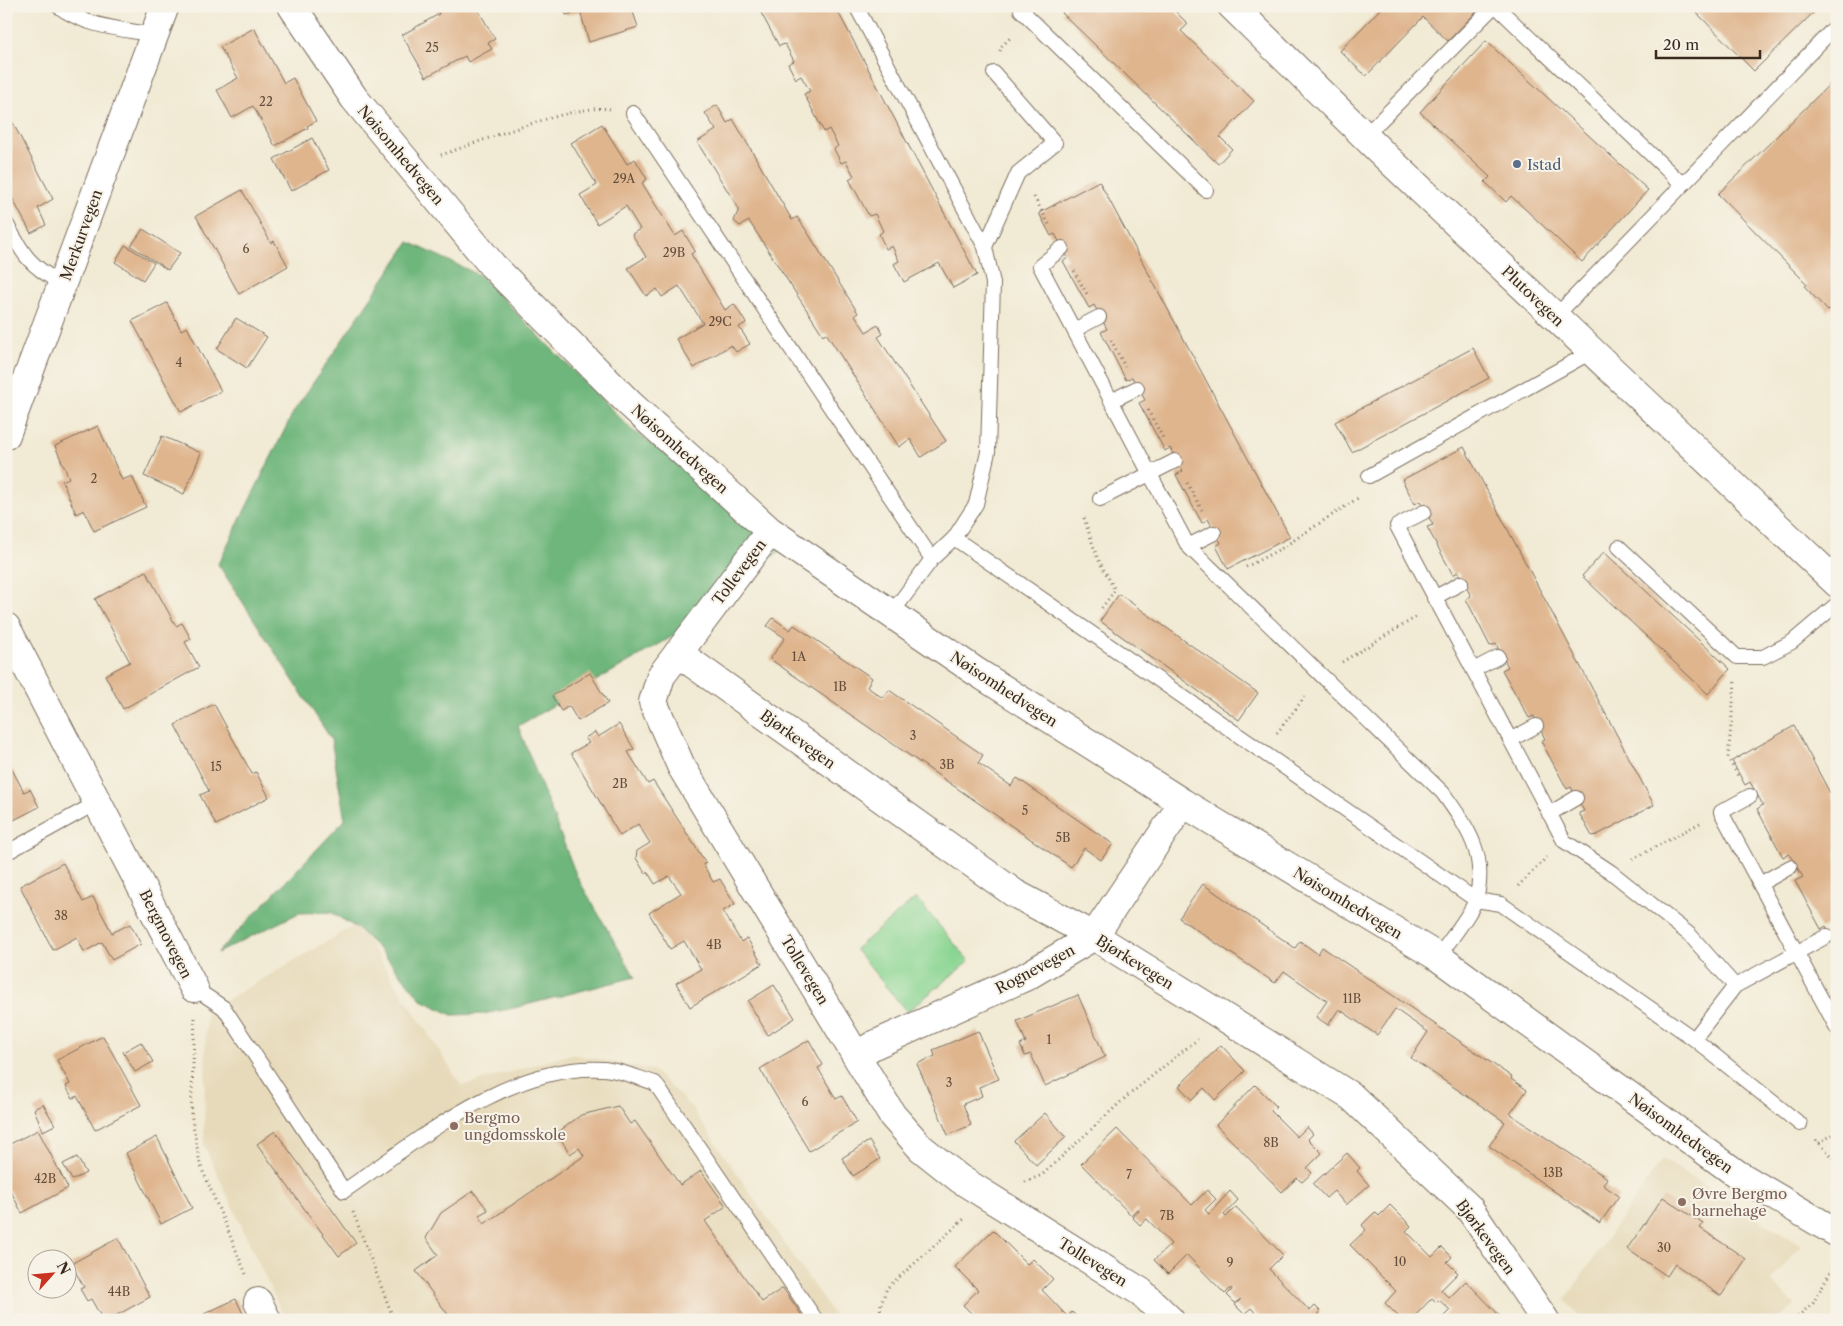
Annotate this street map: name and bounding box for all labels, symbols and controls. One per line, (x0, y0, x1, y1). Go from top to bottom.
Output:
scale bar (1656, 28, 1759, 60)
text: 20 m (1663, 35, 1699, 54)
house number: 25 (425, 40, 439, 55)
house number: 22 (259, 94, 273, 109)
street label: Nøisomhedvegen (354, 101, 449, 209)
place label: Istad (1527, 155, 1561, 174)
marker: Istad (1511, 158, 1523, 170)
house number: 29A (613, 171, 636, 186)
street label: Merkurvegen (56, 186, 106, 283)
house number: 6 (242, 241, 250, 256)
house number: 29B (663, 245, 685, 260)
street label: Plutovegen (1498, 262, 1569, 331)
house number: 29C (708, 314, 732, 329)
house number: 4 (176, 355, 183, 370)
street label: Nøisomhedvegen (627, 400, 733, 498)
house number: 2 (91, 471, 98, 486)
street label: Tollevegen (708, 535, 770, 609)
street label: Nøisomhedvegen (947, 647, 1062, 731)
house number: 1A (792, 649, 807, 664)
house number: 1B (833, 679, 847, 694)
street label: Bjørkevegen (757, 705, 840, 773)
house number: 3 (910, 728, 916, 743)
house number: 3B (940, 757, 955, 772)
house number: 15 (210, 759, 222, 774)
house number: 2B (612, 776, 628, 791)
house number: 5 (1022, 803, 1028, 818)
house number: 5B (1056, 830, 1070, 845)
street label: Nøisomhedvegen (1290, 863, 1407, 943)
street label: Bergmovegen (135, 886, 197, 982)
house number: 38 (54, 908, 68, 923)
street label: Bjørkevegen (1093, 931, 1178, 994)
street label: Tollevegen (777, 932, 833, 1009)
house number: 4B (706, 937, 722, 952)
street label: Rognevegen (992, 940, 1078, 998)
house number: 11B (1343, 991, 1361, 1006)
house number: 1 (1046, 1032, 1052, 1047)
house number: 3 (946, 1075, 952, 1090)
street label: Nøisomhedvegen (1625, 1089, 1737, 1178)
house number: 6 (801, 1094, 809, 1109)
place label: Bergmo ungdomsskole (464, 1108, 566, 1144)
marker: Bergmo ungdomsskole (448, 1120, 460, 1132)
house number: 8B (1263, 1135, 1279, 1150)
house number: 13B (1543, 1165, 1563, 1180)
house number: 7 (1126, 1167, 1132, 1182)
house number: 42B (34, 1171, 56, 1186)
place label: Øvre Bergmo barnehage (1692, 1184, 1787, 1220)
street label: Bjørkevegen (1452, 1196, 1520, 1279)
marker: Øvre Bergmo barnehage (1676, 1196, 1688, 1208)
house number: 7B (1160, 1208, 1174, 1223)
street label: Tollevegen (1055, 1233, 1132, 1291)
house number: 30 (1657, 1240, 1671, 1255)
north arrow (28, 1248, 78, 1298)
house number: 10 (1394, 1254, 1406, 1269)
house number: 9 (1226, 1255, 1234, 1270)
text: N (53, 1259, 74, 1278)
house number: 44B (108, 1284, 130, 1299)

